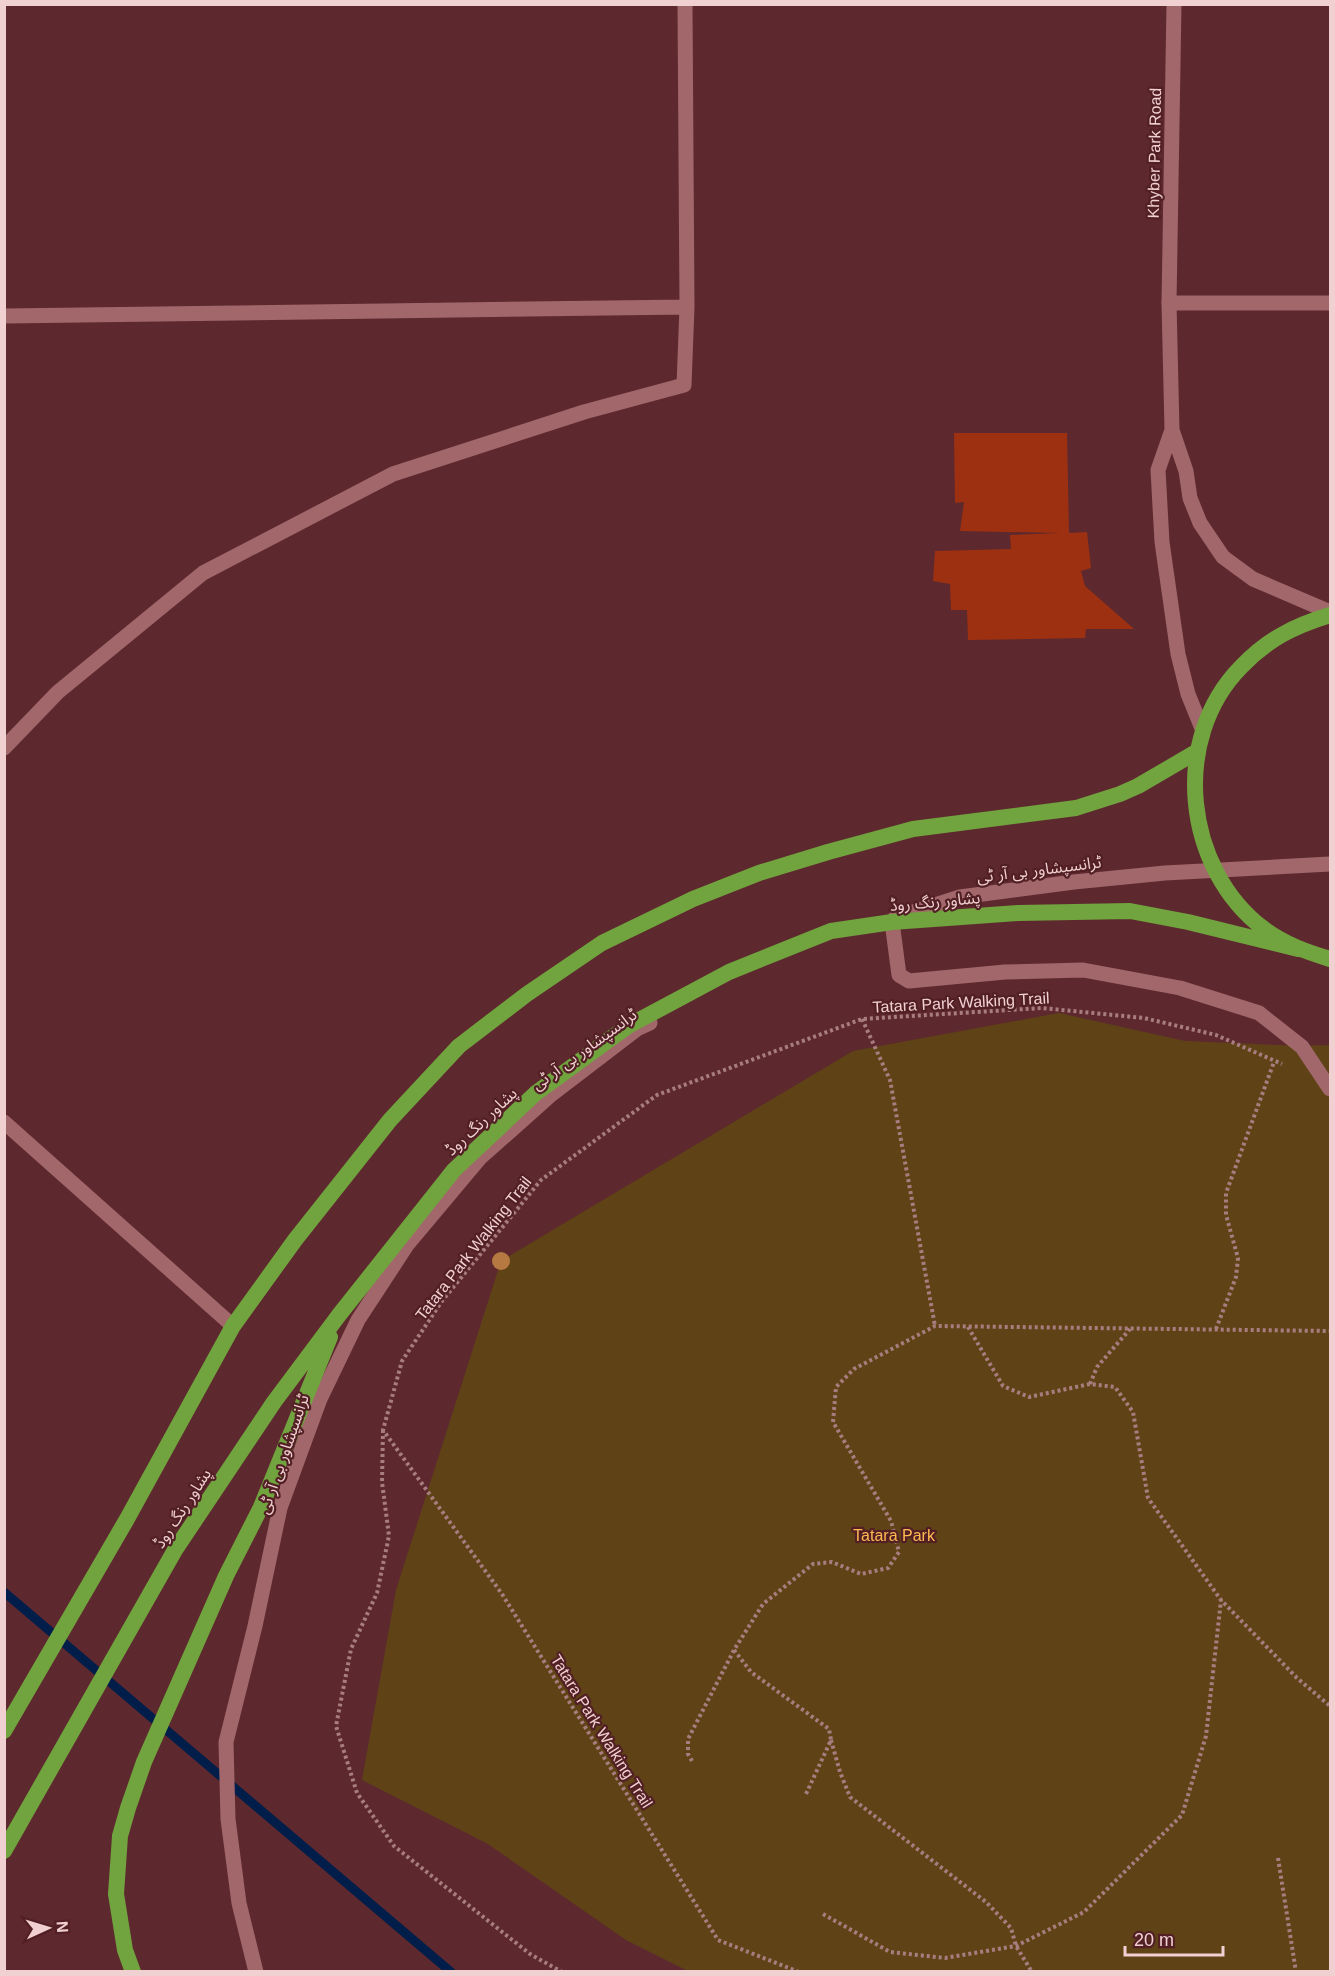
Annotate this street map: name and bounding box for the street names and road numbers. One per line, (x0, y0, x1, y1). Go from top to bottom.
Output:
street label: Khyber Park Road (1145, 88, 1164, 219)
street label: ٹرانسپشاور بی آر ٹی (976, 853, 1103, 888)
street label: پشاور رنگ روڈ (889, 889, 981, 916)
street label: Tatara Park Walking Trail (872, 989, 1050, 1016)
street label: ٹرانسپشاور بی آر ٹی (529, 1005, 642, 1095)
street label: پشاور رنگ روڈ (442, 1084, 522, 1160)
street label: Tatara Park Walking Trail (412, 1173, 535, 1323)
street label: ٹرانسپشاور بی آر ٹی (255, 1392, 314, 1517)
street label: پشاور رنگ روڈ (150, 1465, 216, 1552)
street label: Tatara Park Walking Trail (547, 1652, 656, 1811)

